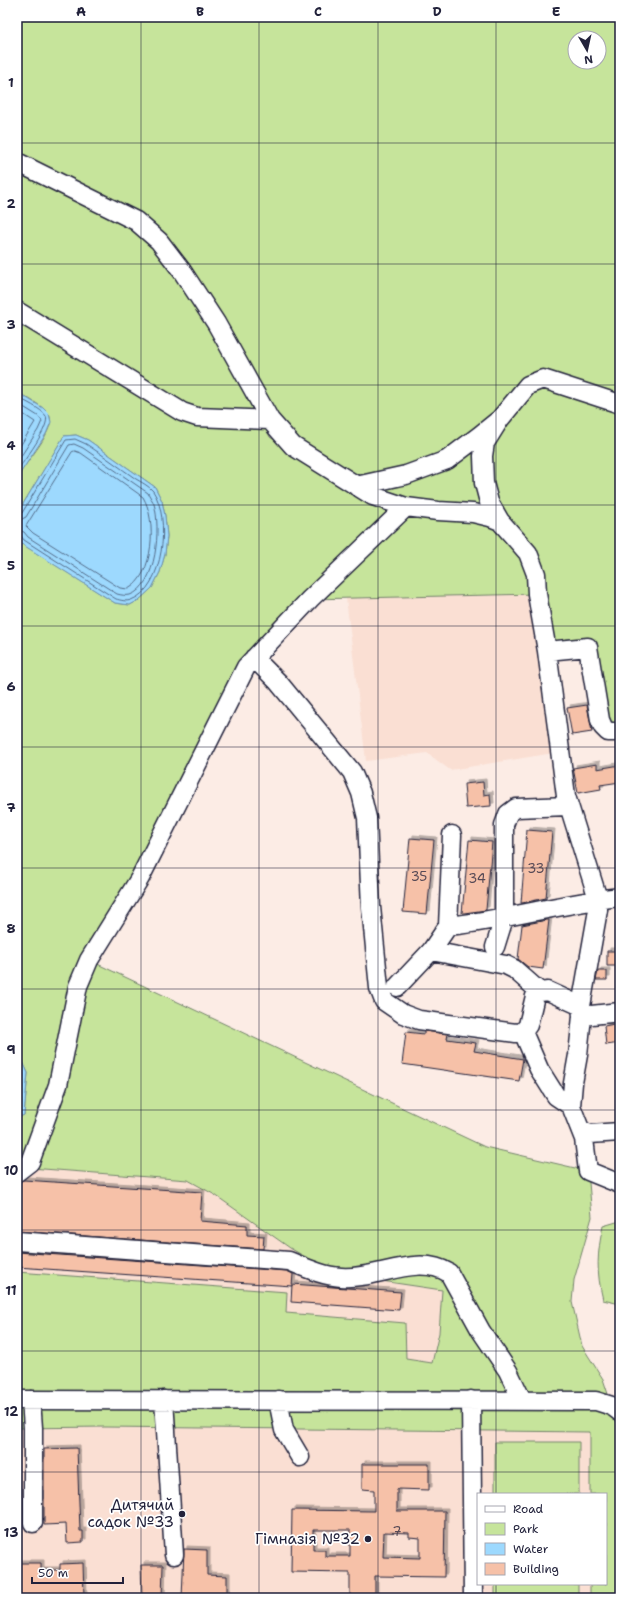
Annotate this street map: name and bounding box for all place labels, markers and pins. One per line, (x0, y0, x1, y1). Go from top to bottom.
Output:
place label: Дитячий садок №33 (88, 1495, 174, 1532)
marker: Дитячий садок №33 (177, 1509, 187, 1519)
place label: Гімназія №32 (255, 1529, 360, 1549)
marker: Гімназія №32 (363, 1534, 373, 1544)

